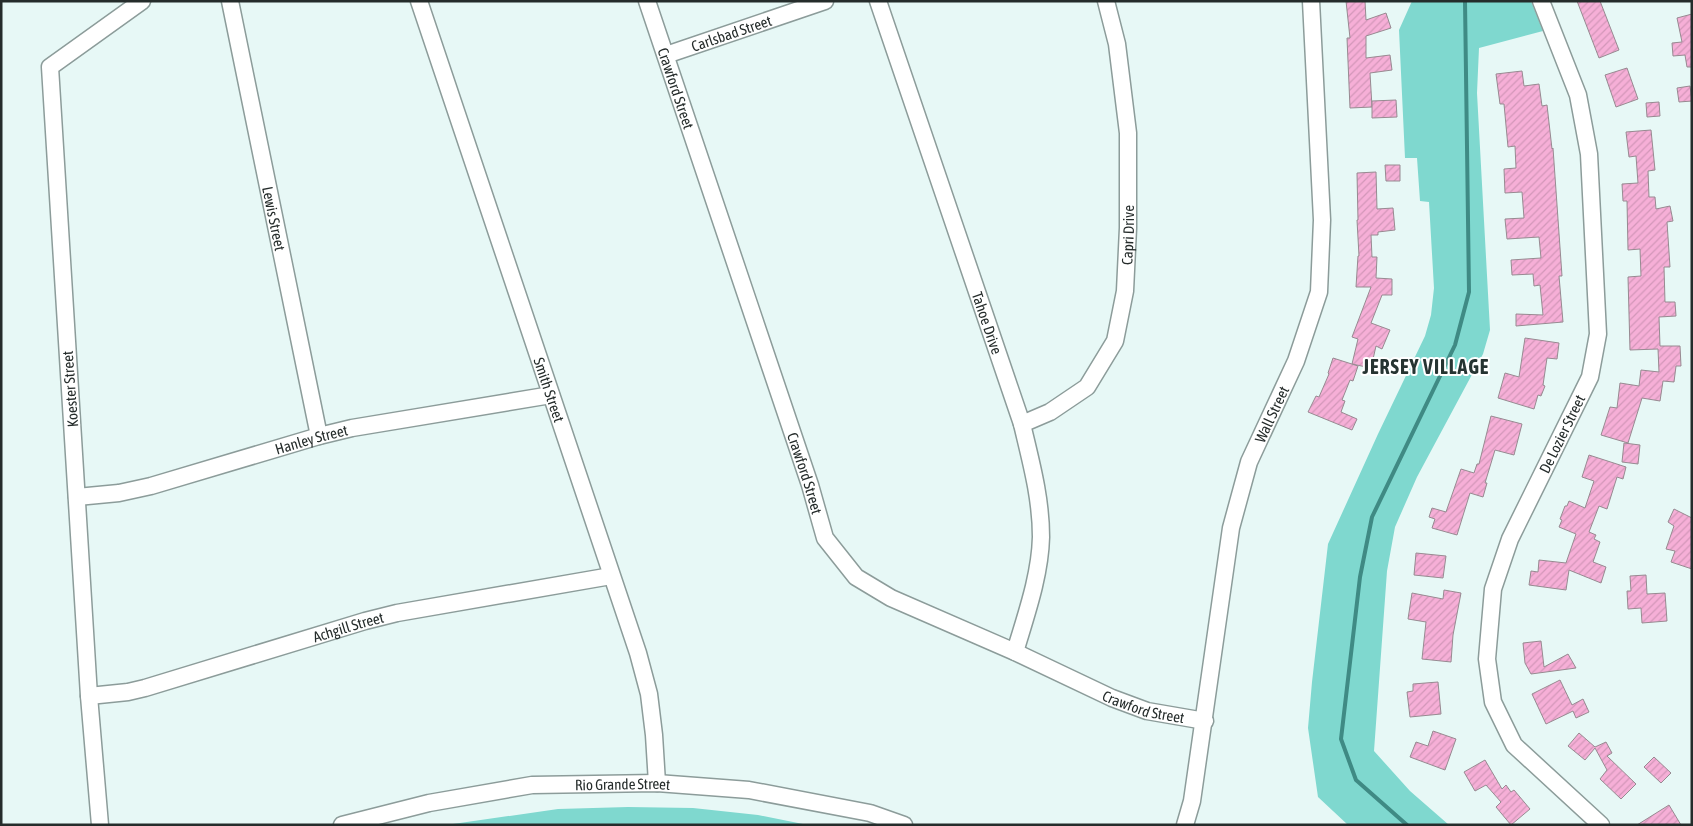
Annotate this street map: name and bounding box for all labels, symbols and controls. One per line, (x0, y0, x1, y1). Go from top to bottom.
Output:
street label: Carlsbad Street (689, 11, 774, 54)
street label: Crawford Street (655, 45, 698, 131)
street label: Lewis Street (260, 185, 289, 252)
street label: Capri Drive (1118, 205, 1137, 265)
street label: Tahoe Drive (969, 289, 1006, 356)
street label: Koester Street (59, 350, 81, 428)
street label: Smith Street (531, 355, 568, 424)
district label: JERSEY VILLAGE (1362, 355, 1489, 378)
street label: Wall Street (1251, 383, 1292, 445)
street label: De Lozier Street (1536, 392, 1588, 476)
street label: Hanley Street (273, 421, 349, 457)
street label: Crawford Street (784, 430, 826, 516)
street label: Achgill Street (311, 608, 385, 645)
street label: Crawford Street (1100, 686, 1186, 726)
street label: Rio Grande Street (575, 774, 671, 793)

